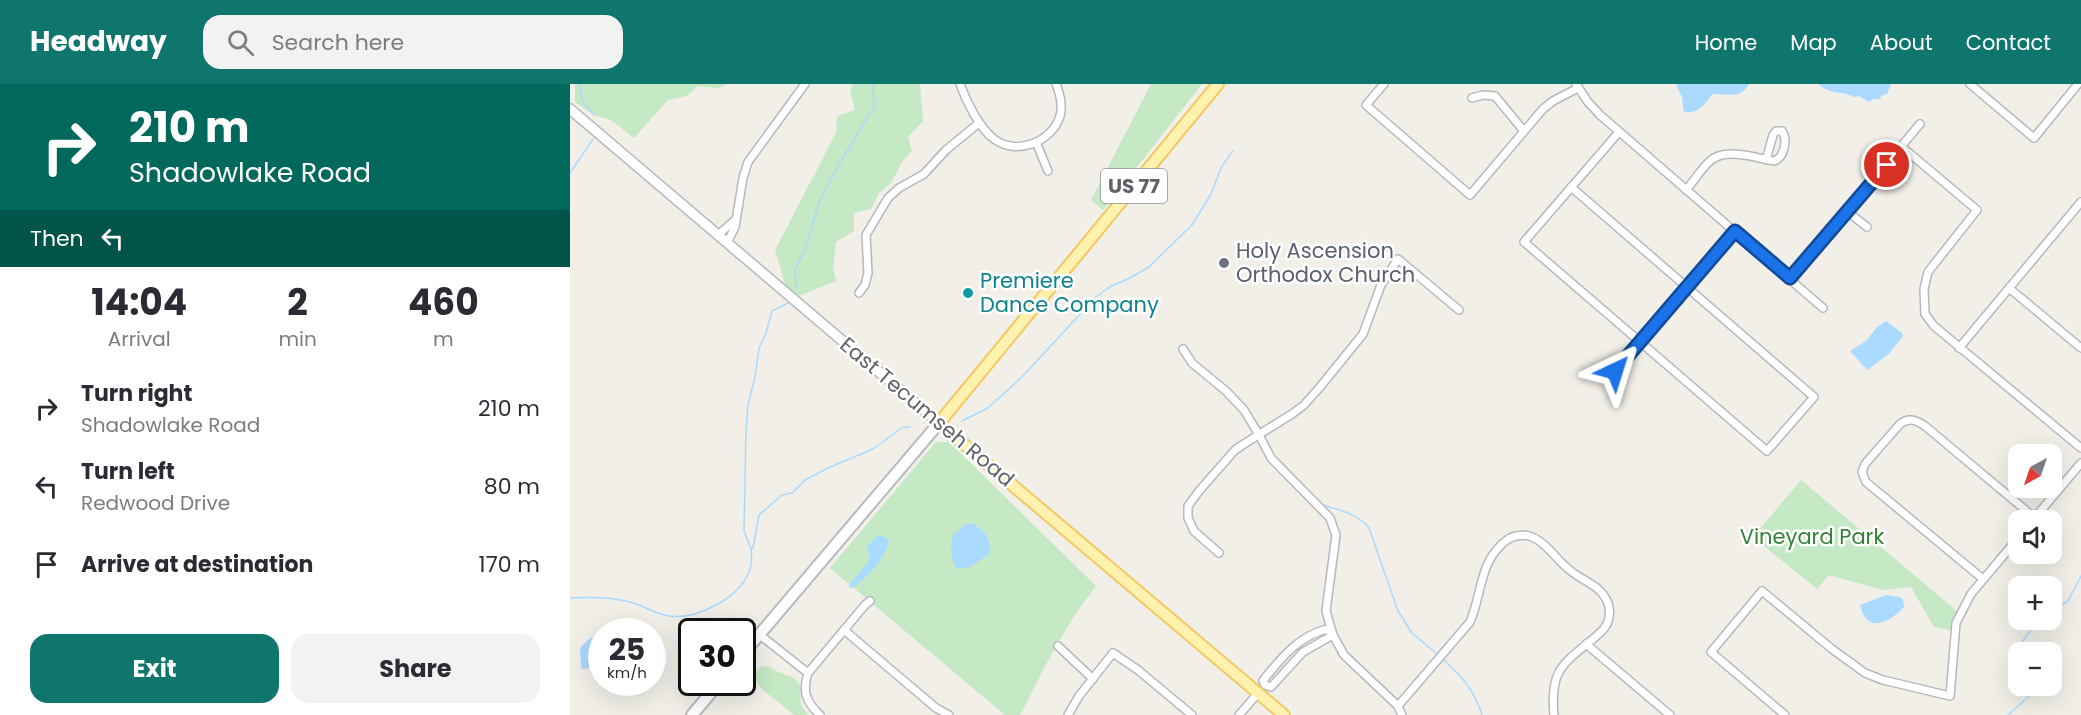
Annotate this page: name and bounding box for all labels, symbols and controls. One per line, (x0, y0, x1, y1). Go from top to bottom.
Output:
search box (203, 15, 623, 69)
text: Headway (30, 22, 167, 61)
icon: search (224, 26, 257, 59)
text: Search here (272, 27, 404, 58)
text: Home (1695, 28, 1757, 57)
text: Map (1790, 28, 1837, 57)
text: About (1870, 28, 1933, 57)
text: Contact (1966, 28, 2051, 57)
text: 210 m (129, 98, 250, 157)
icon: right (30, 108, 108, 186)
pin (1861, 139, 1912, 190)
icon: arrive (1870, 148, 1903, 181)
text: Shadowlake Road (129, 154, 371, 191)
road number: US 77 (1101, 169, 1167, 203)
icon: left (96, 222, 129, 255)
text: Then (30, 223, 84, 254)
place label: Holy Ascension Orthodox Church (1236, 236, 1415, 289)
marker: Holy Ascension Orthodox Church (1217, 256, 1231, 270)
place label: Premiere Dance Company (980, 266, 1159, 319)
text: 14:04 (91, 277, 187, 328)
text: 2 (287, 277, 308, 328)
text: 460 (408, 277, 479, 328)
marker: Premiere Dance Company (961, 286, 975, 300)
text: Arrival (108, 325, 171, 353)
text: min (278, 325, 317, 353)
text: m (433, 325, 454, 353)
street label: East Tecumseh Road (834, 330, 1021, 493)
position arrow (1583, 339, 1647, 403)
text: Turn right (81, 378, 192, 409)
icon: right (30, 392, 63, 425)
text: 210 m (478, 393, 540, 424)
text: Shadowlake Road (81, 411, 260, 439)
north arrow (2008, 444, 2062, 498)
map controls (2008, 444, 2062, 696)
text: Turn left (81, 456, 175, 487)
icon: left (30, 470, 63, 503)
text: 80 m (484, 471, 540, 502)
text: Redwood Drive (81, 489, 230, 517)
button: sound (2008, 510, 2062, 564)
park label: Vineyard Park (1740, 522, 1884, 551)
icon: arrive (30, 548, 63, 581)
text: Arrive at destination (81, 549, 313, 580)
text: 170 m (479, 549, 540, 580)
button: + (2008, 576, 2062, 630)
speed limit sign: 30 (678, 618, 756, 696)
text: 25 (609, 628, 645, 671)
button: Exit (30, 634, 279, 703)
button: Share (291, 634, 540, 703)
button: − (2008, 642, 2062, 696)
text: km/h (607, 662, 647, 683)

